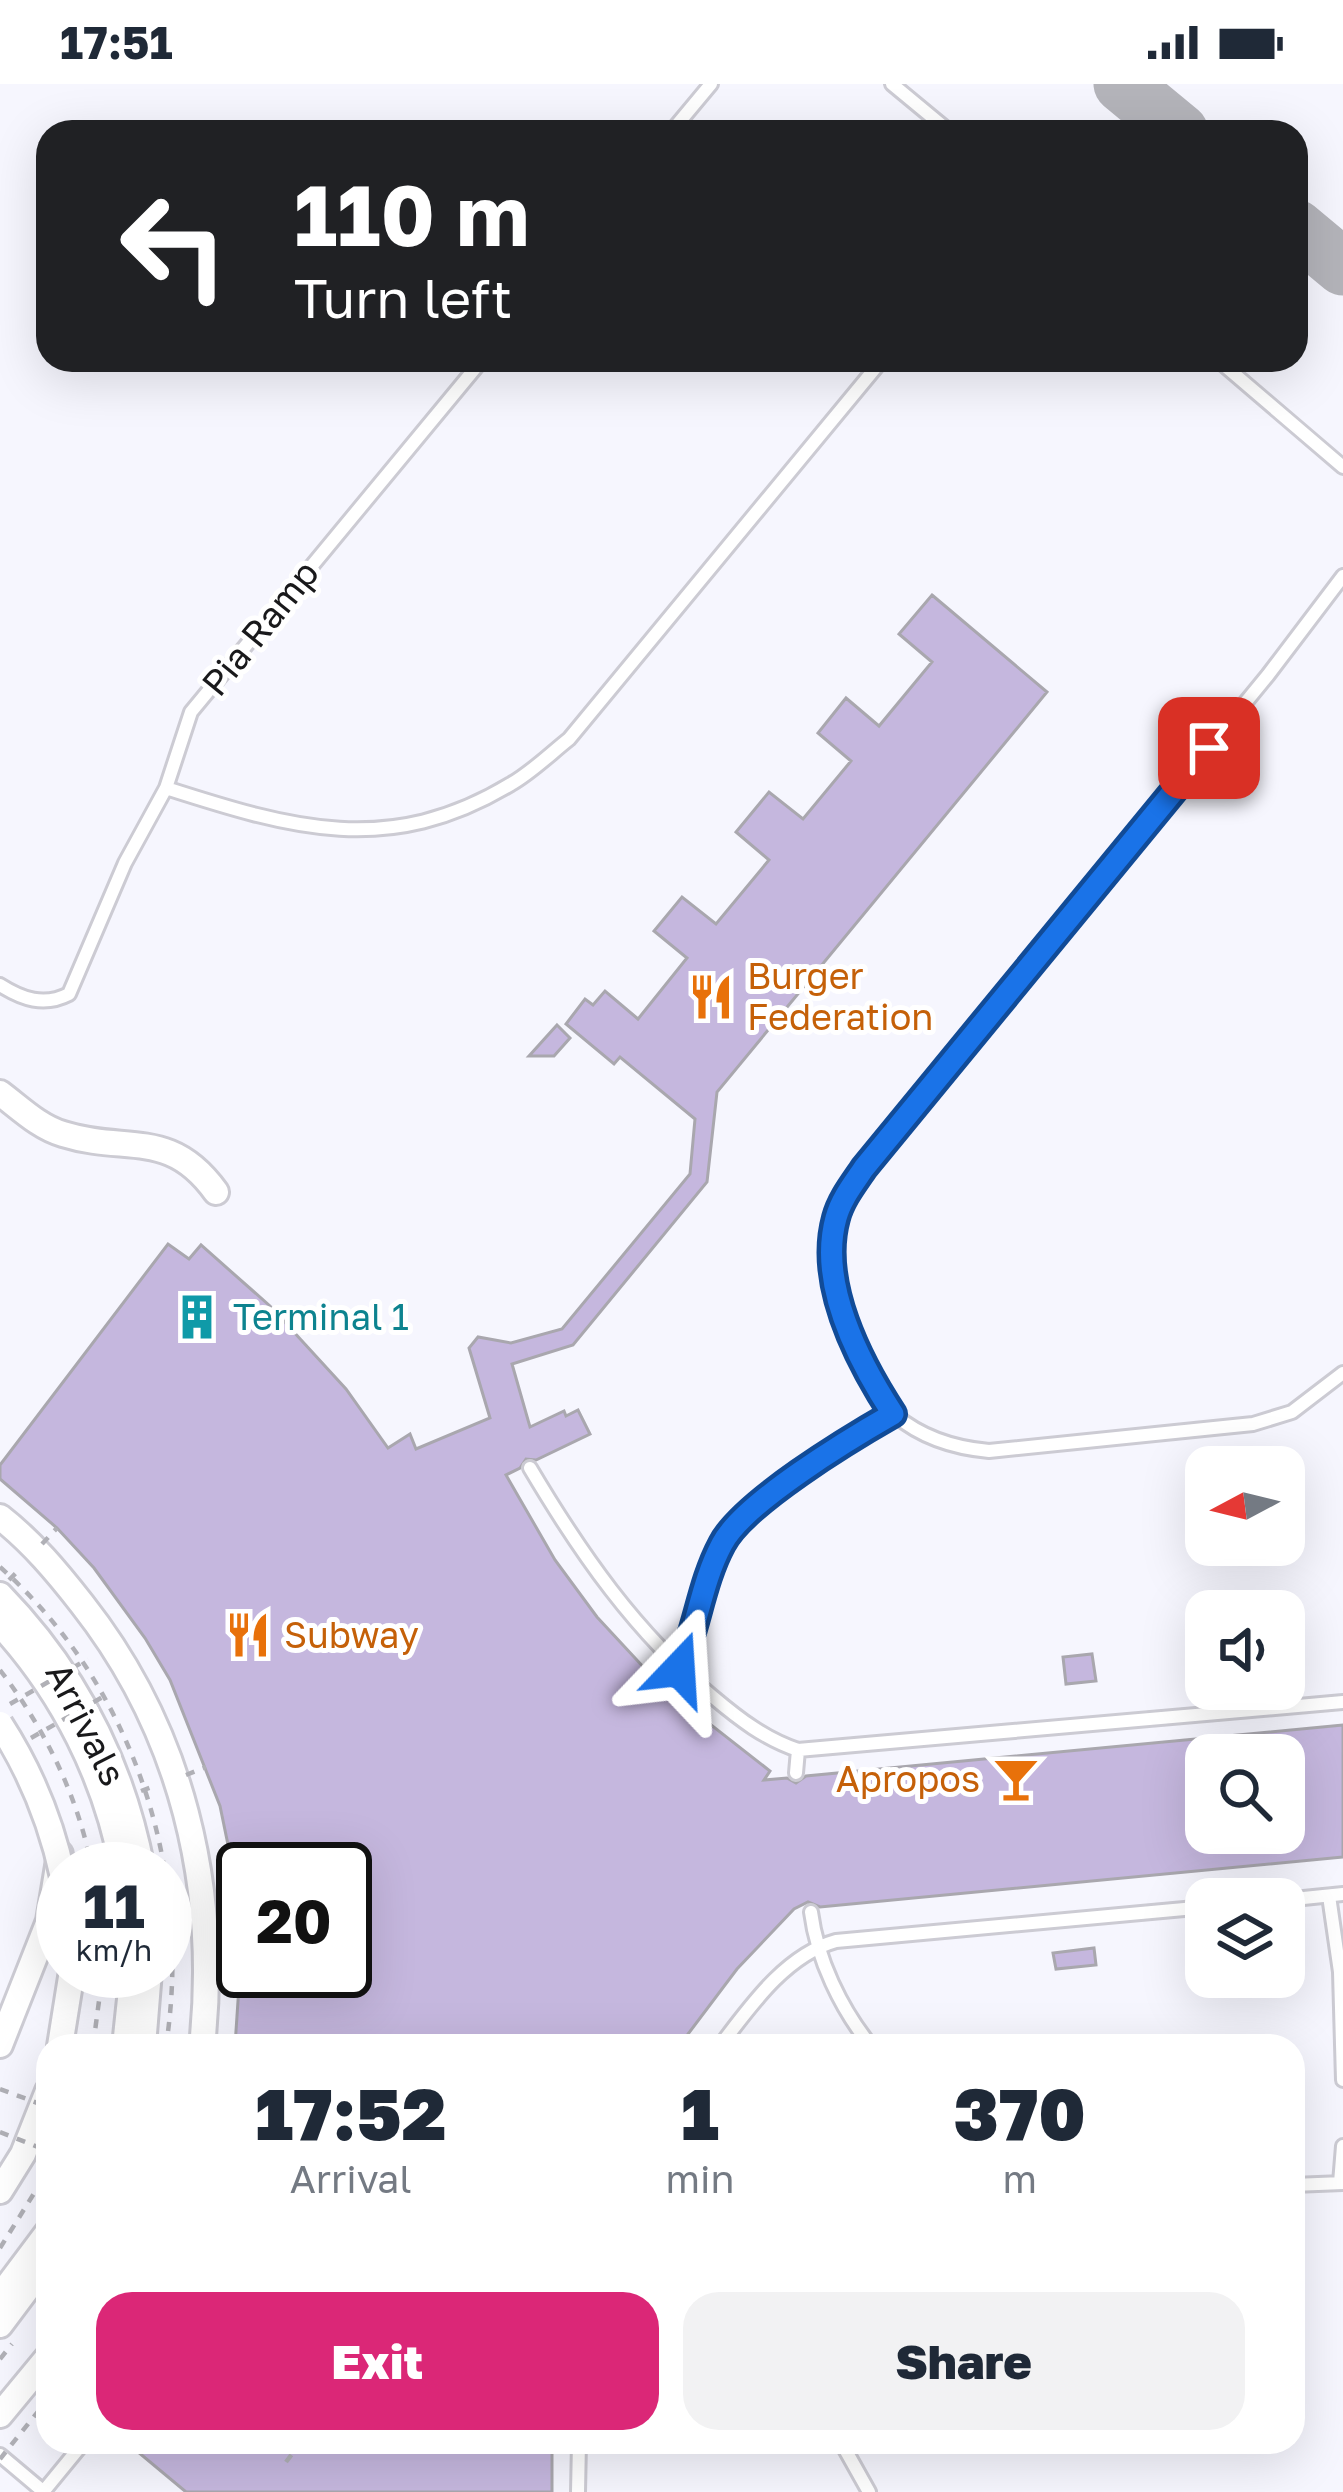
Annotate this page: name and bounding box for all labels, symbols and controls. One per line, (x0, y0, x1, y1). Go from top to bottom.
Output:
text: 17:51 (60, 15, 173, 69)
text: 110 m (294, 164, 530, 264)
icon: left (96, 168, 252, 324)
text: Turn left (294, 265, 512, 330)
street label: Pia Ramp (192, 552, 327, 704)
pin (1158, 697, 1260, 799)
icon: arrive (1176, 715, 1242, 781)
place label: Burger Federation (747, 954, 933, 1038)
restaurant icon: Burger Federation (686, 972, 736, 1022)
building icon: Terminal 1 (172, 1292, 222, 1342)
place label: Terminal 1 (233, 1295, 409, 1338)
north arrow (1185, 1446, 1305, 1566)
map controls (1185, 1446, 1305, 1998)
button: sound (1185, 1590, 1305, 1710)
position arrow (616, 1606, 742, 1732)
restaurant icon: Subway (223, 1610, 273, 1660)
place label: Subway (284, 1613, 419, 1656)
street label: Arrivals (37, 1655, 136, 1792)
button: search (1185, 1734, 1305, 1854)
bar icon: Apropos (991, 1754, 1041, 1804)
place label: Apropos (836, 1757, 980, 1800)
speed limit sign: 20 (216, 1842, 372, 1998)
text: 11 (83, 1869, 145, 1941)
button: layers (1185, 1878, 1305, 1998)
text: km/h (76, 1932, 152, 1968)
text: 17:52 (255, 2069, 446, 2156)
text: 1 (681, 2069, 719, 2156)
text: 370 (954, 2069, 1086, 2156)
text: Arrival (290, 2155, 412, 2202)
text: min (665, 2155, 734, 2202)
text: m (1002, 2155, 1037, 2202)
button: Exit (96, 2292, 659, 2430)
button: Share (683, 2292, 1245, 2430)

